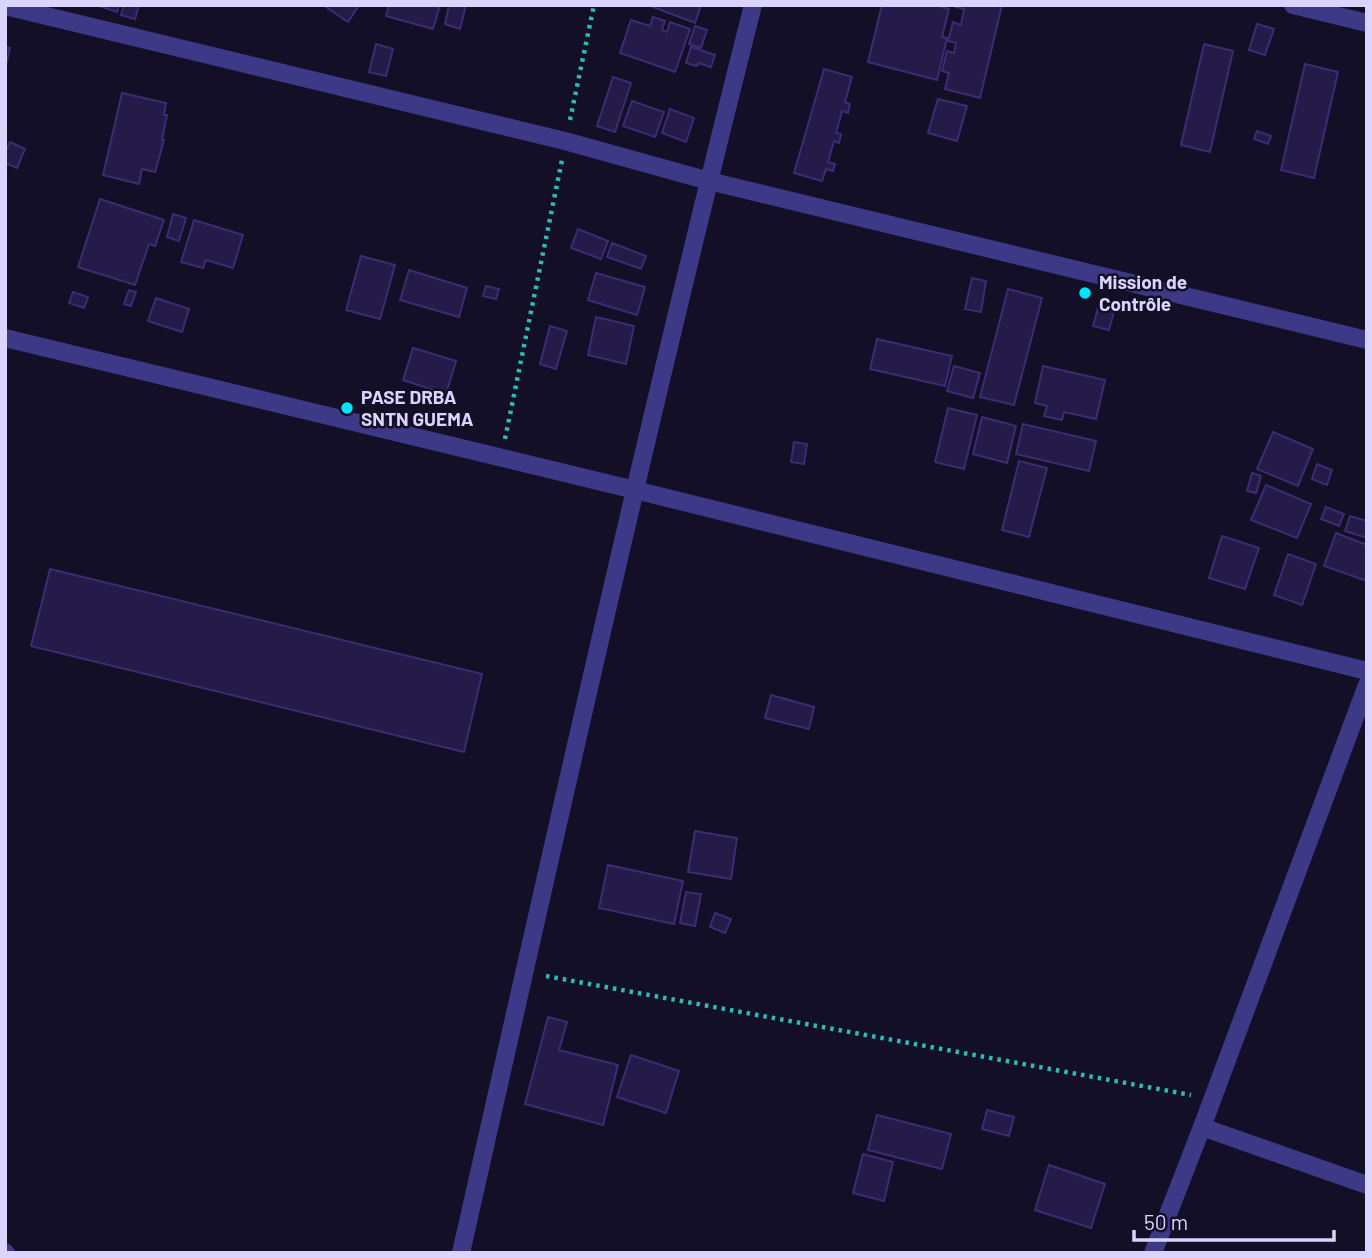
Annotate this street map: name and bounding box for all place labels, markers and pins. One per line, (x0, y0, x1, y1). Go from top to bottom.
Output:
place label: Mission de Contrôle (1099, 270, 1187, 315)
marker: Mission de Contrôle (1077, 285, 1093, 301)
place label: PASE DRBA SNTN GUEMA (361, 385, 474, 430)
marker: PASE DRBA SNTN GUEMA (339, 400, 355, 416)

